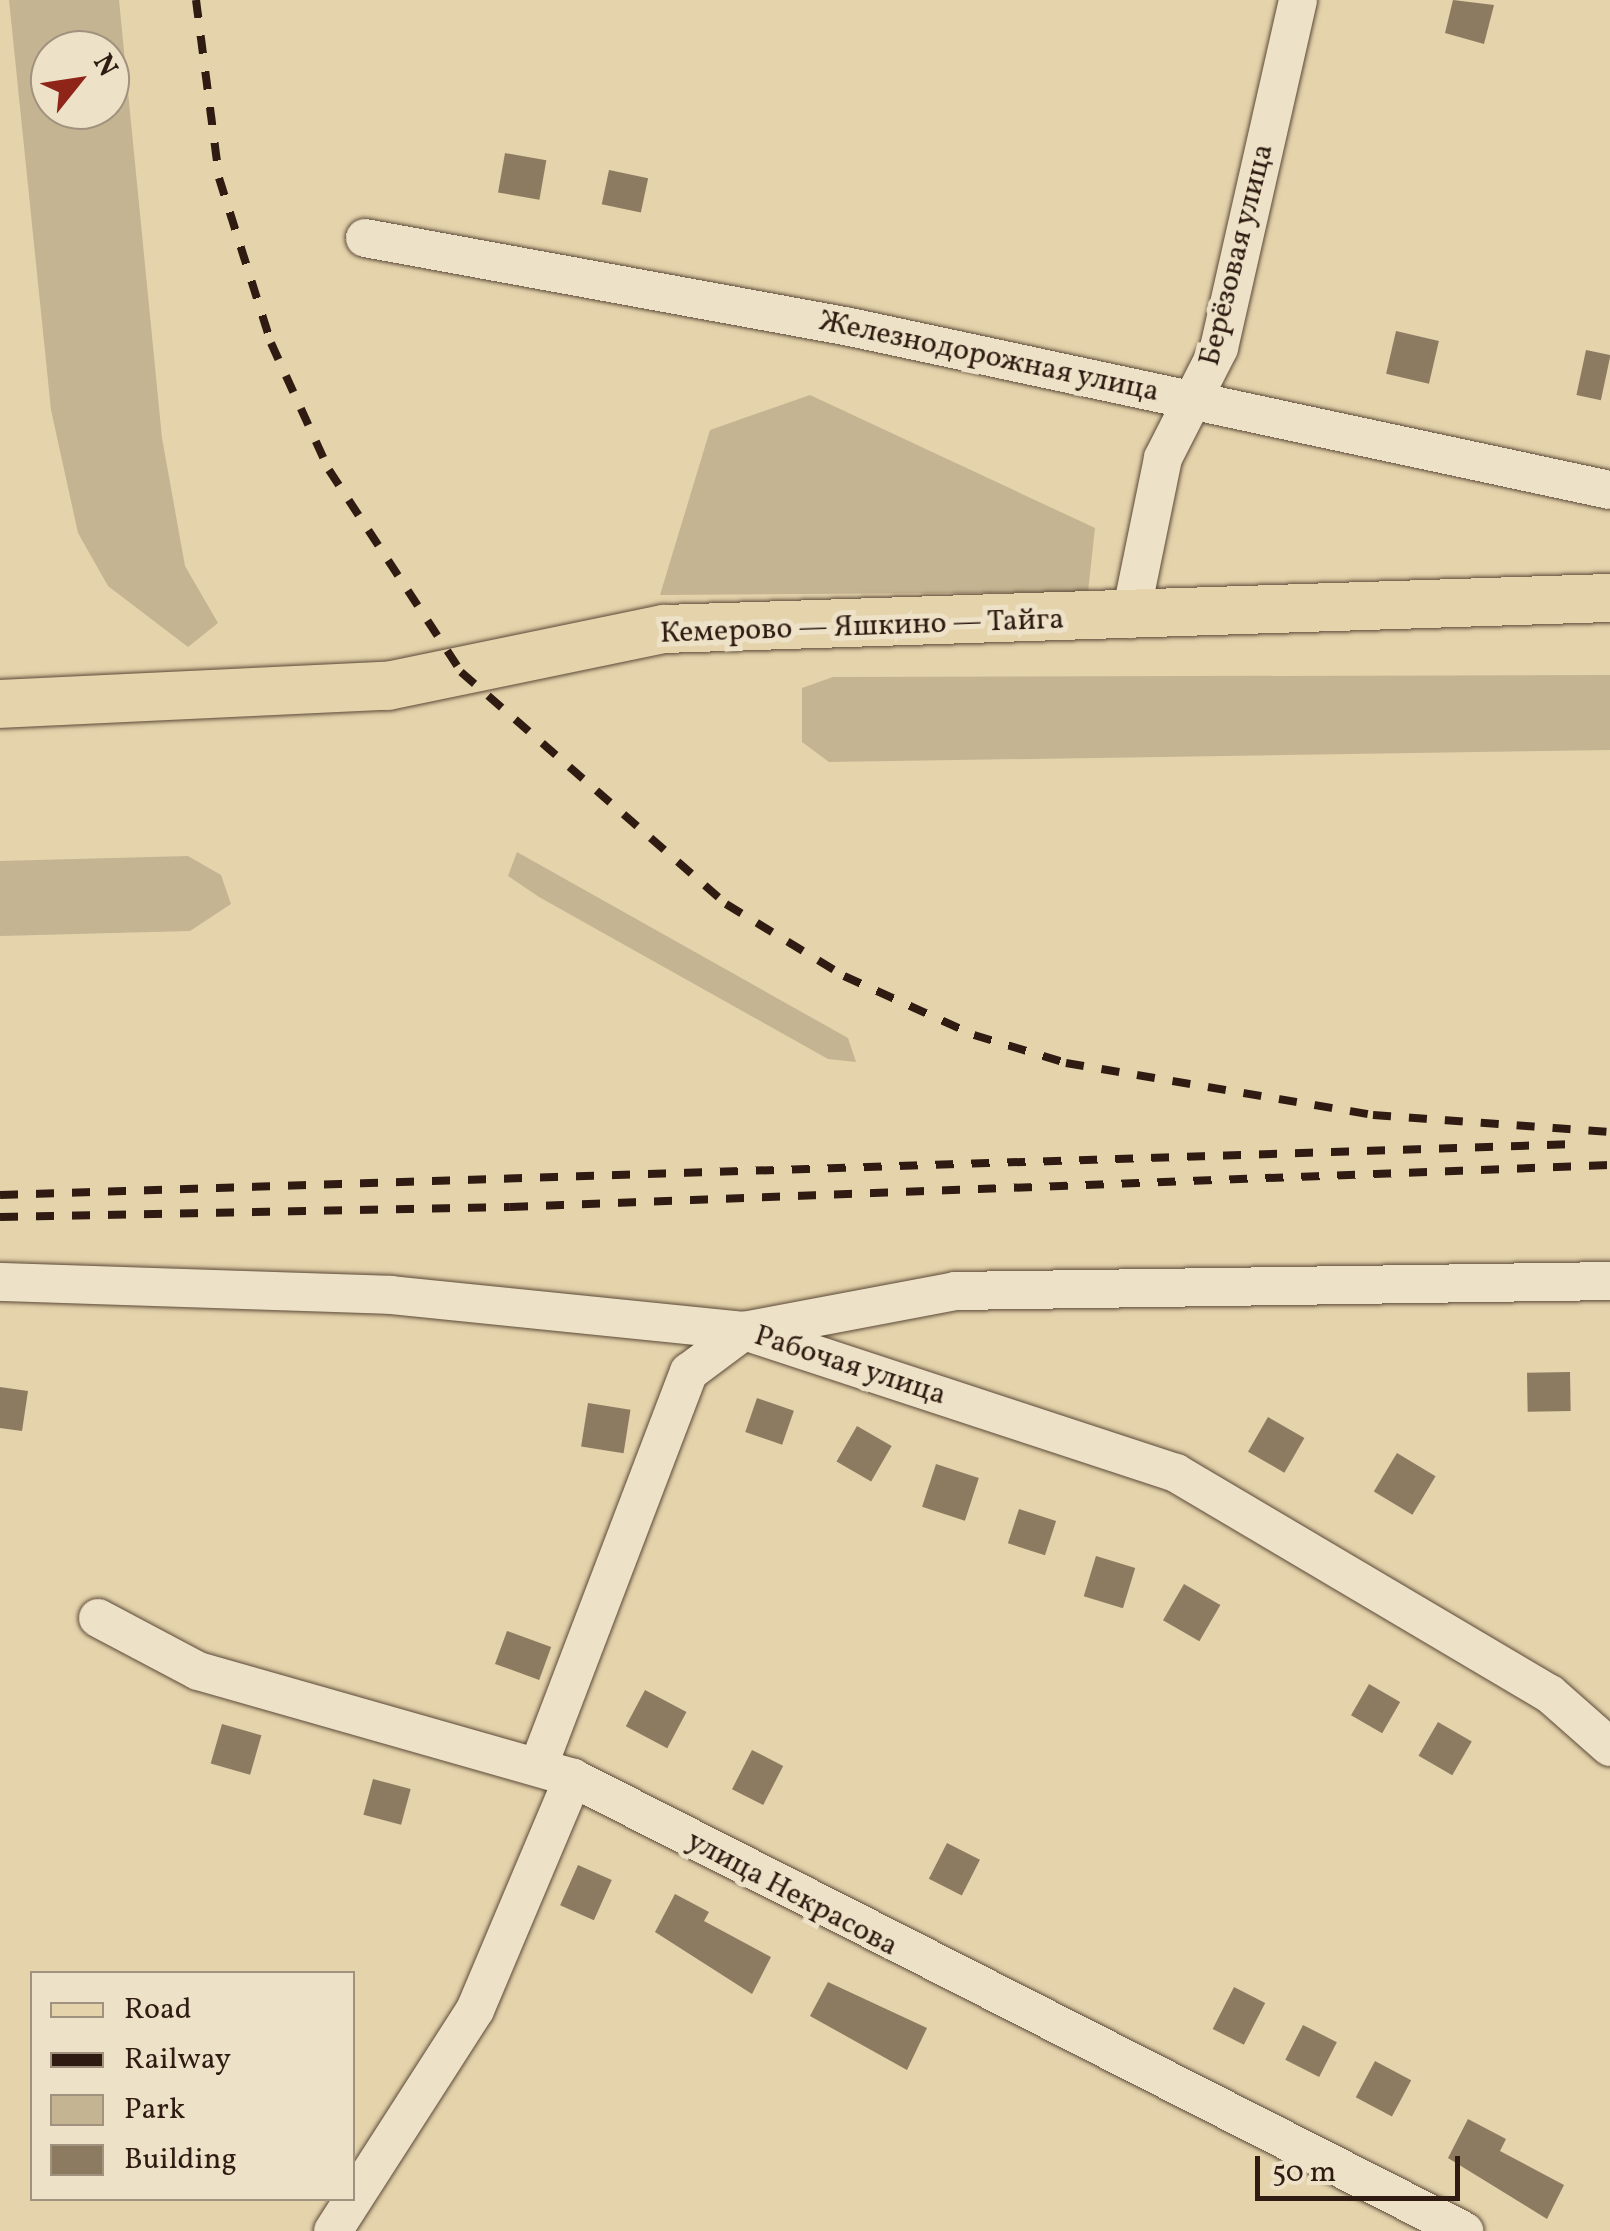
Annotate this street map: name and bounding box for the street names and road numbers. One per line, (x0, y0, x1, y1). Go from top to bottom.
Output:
street label: Берёзовая улица (1192, 140, 1282, 370)
street label: Железнодорожная улица (815, 303, 1163, 411)
street label: Кемерово — Яшкино — Тайга (658, 602, 1066, 652)
street label: Рабочая улица (749, 1318, 951, 1414)
street label: улица Некрасова (680, 1823, 904, 1965)

